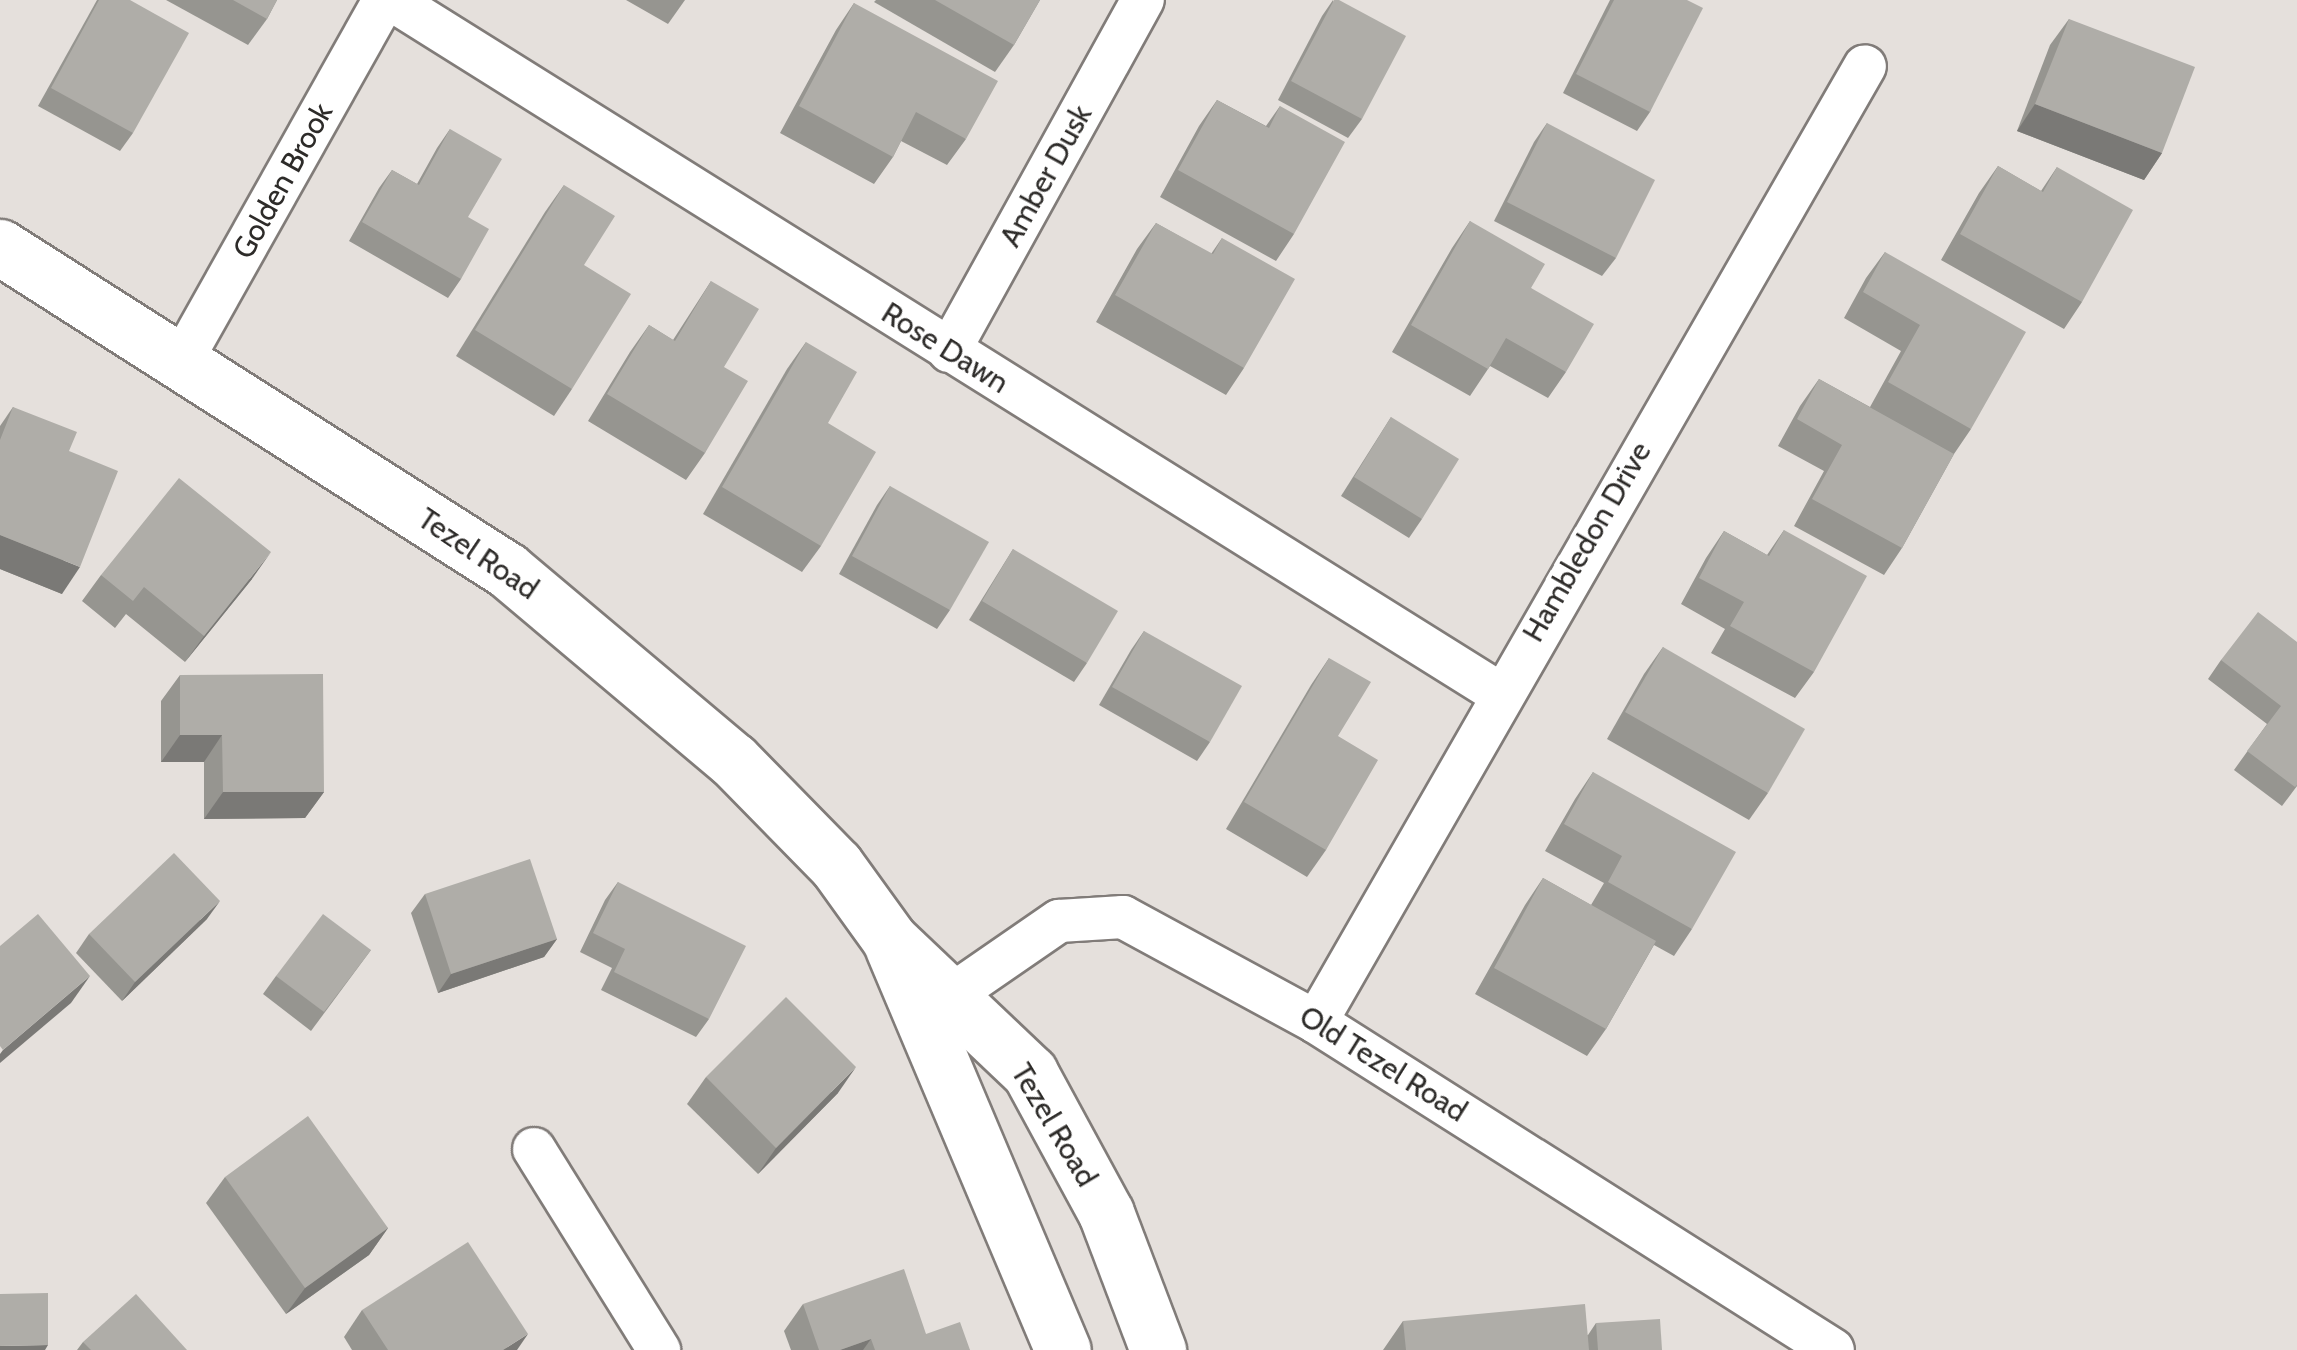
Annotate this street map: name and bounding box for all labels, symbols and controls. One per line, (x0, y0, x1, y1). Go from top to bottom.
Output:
street label: Golden Brook (226, 97, 340, 265)
street label: Amber Dusk (992, 99, 1100, 253)
street label: Rose Dawn (875, 295, 1015, 401)
street label: Hambledon Drive (1515, 436, 1659, 648)
street label: Tezel Road (411, 501, 545, 607)
street label: Old Tezel Road (1293, 998, 1473, 1130)
street label: Tezel Road (1003, 1057, 1105, 1193)

